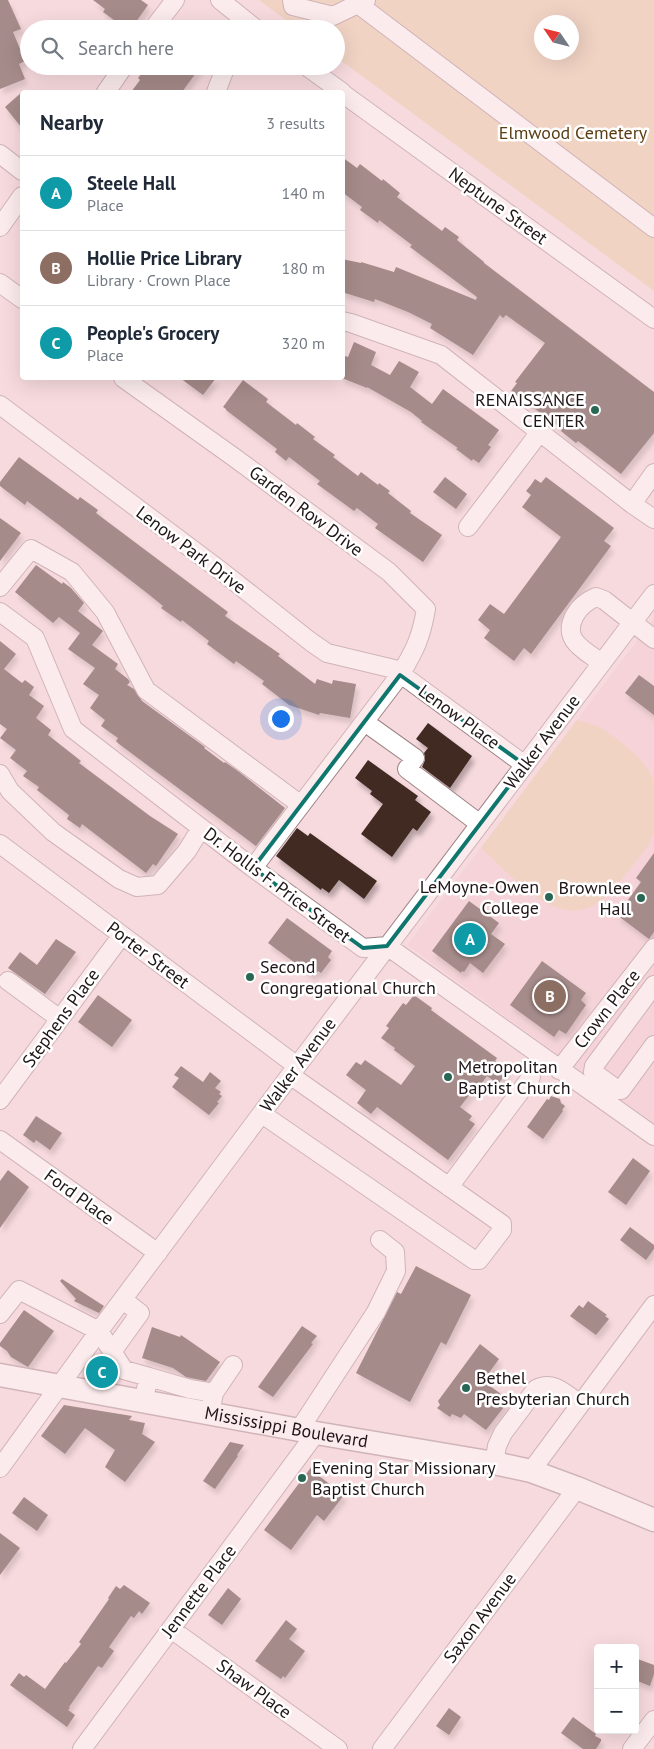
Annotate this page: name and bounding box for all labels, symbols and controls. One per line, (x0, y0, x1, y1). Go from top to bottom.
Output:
north arrow (534, 15, 579, 60)
search box (20, 20, 345, 75)
icon: search (38, 34, 66, 62)
text: Search here (78, 36, 174, 60)
text: Nearby (40, 109, 103, 136)
text: 3 results (266, 113, 325, 133)
park label: Elmwood Cemetery (499, 121, 648, 144)
street label: Neptune Street (444, 162, 552, 249)
text: Steele Hall (87, 171, 176, 195)
text: A (51, 183, 61, 203)
text: 140 m (282, 183, 325, 203)
text: Place (87, 195, 124, 215)
text: Hollie Price Library (87, 246, 242, 270)
text: B (51, 258, 61, 278)
text: 180 m (282, 258, 325, 278)
text: Library · Crown Place (87, 270, 231, 290)
text: People's Grocery (87, 321, 219, 345)
text: C (52, 333, 60, 353)
text: 320 m (282, 333, 325, 353)
text: Place (87, 345, 124, 365)
place label: RENAISSANCE CENTER (475, 388, 585, 432)
marker: RENAISSANCE CENTER (589, 404, 601, 416)
street label: Garden Row Drive (245, 460, 368, 561)
street label: Lenow Park Drive (132, 501, 251, 599)
street label: Lenow Place (414, 679, 505, 754)
street label: Walker Avenue (499, 690, 585, 794)
your location (268, 706, 294, 732)
street label: Dr. Hollis F. Price Street (199, 822, 355, 947)
place label: LeMoyne-Owen College (420, 875, 539, 919)
place label: Brownlee Hall (558, 876, 632, 920)
marker: LeMoyne-Owen College (543, 891, 555, 903)
marker: Brownlee Hall (635, 892, 647, 904)
street label: Porter Street (102, 916, 194, 993)
pin: A (454, 920, 486, 958)
place label: Second Congregational Church (260, 955, 436, 999)
street label: Stephens Place (17, 964, 104, 1072)
street label: Crown Place (568, 964, 645, 1053)
marker: Second Congregational Church (244, 971, 256, 983)
pin: B (534, 977, 566, 1015)
street label: Walker Avenue (255, 1013, 341, 1117)
place label: Metropolitan Baptist Church (458, 1055, 571, 1099)
marker: Metropolitan Baptist Church (442, 1071, 454, 1083)
street label: Ford Place (40, 1164, 119, 1230)
pin: C (86, 1353, 118, 1391)
place label: Bethel Presbyterian Church (476, 1366, 630, 1410)
marker: Bethel Presbyterian Church (460, 1382, 472, 1394)
street label: Mississippi Boulevard (203, 1401, 370, 1453)
place label: Evening Star Missionary Baptist Church (312, 1456, 496, 1500)
marker: Evening Star Missionary Baptist Church (296, 1472, 308, 1484)
street label: Jennette Place (156, 1540, 241, 1642)
street label: Saxon Avenue (438, 1568, 521, 1667)
map controls (594, 1644, 639, 1734)
button: + (594, 1644, 639, 1689)
street label: Shaw Place (212, 1654, 296, 1723)
button: − (594, 1689, 639, 1734)

